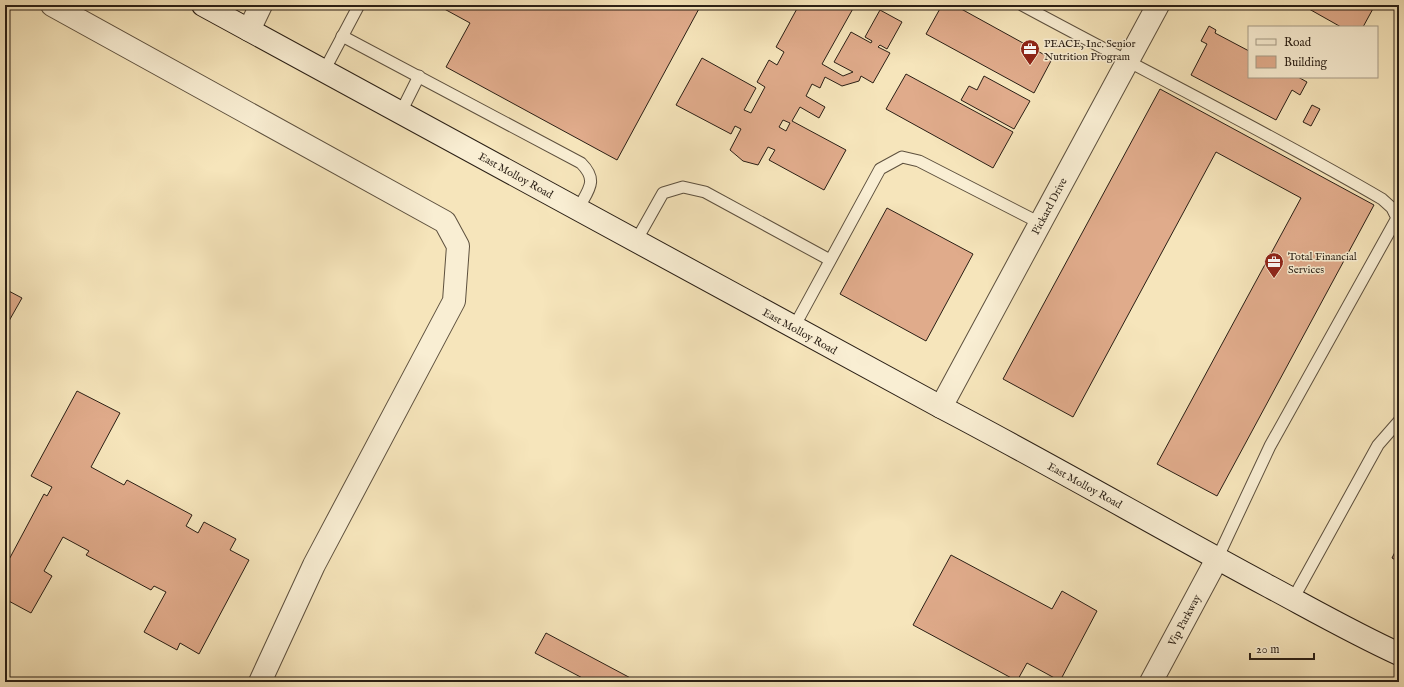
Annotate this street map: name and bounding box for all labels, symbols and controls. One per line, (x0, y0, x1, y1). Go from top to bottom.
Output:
legend (1248, 26, 1378, 78)
text: Road (1284, 35, 1312, 50)
place label: PEACE, Inc. Senior Nutrition Program (1044, 37, 1136, 64)
office icon: PEACE, Inc. Senior Nutrition Program (1019, 38, 1041, 66)
text: Building (1284, 55, 1328, 70)
street label: East Molloy Road (476, 150, 555, 202)
street label: Pickard Drive (1029, 176, 1071, 237)
place label: Total Financial Services (1288, 250, 1357, 277)
office icon: Total Financial Services (1263, 251, 1285, 279)
street label: East Molloy Road (760, 306, 839, 358)
street label: East Molloy Road (1045, 460, 1124, 512)
street label: Vip Parkway (1165, 592, 1205, 650)
scale bar (1250, 635, 1314, 661)
text: 20 m (1256, 642, 1279, 657)

